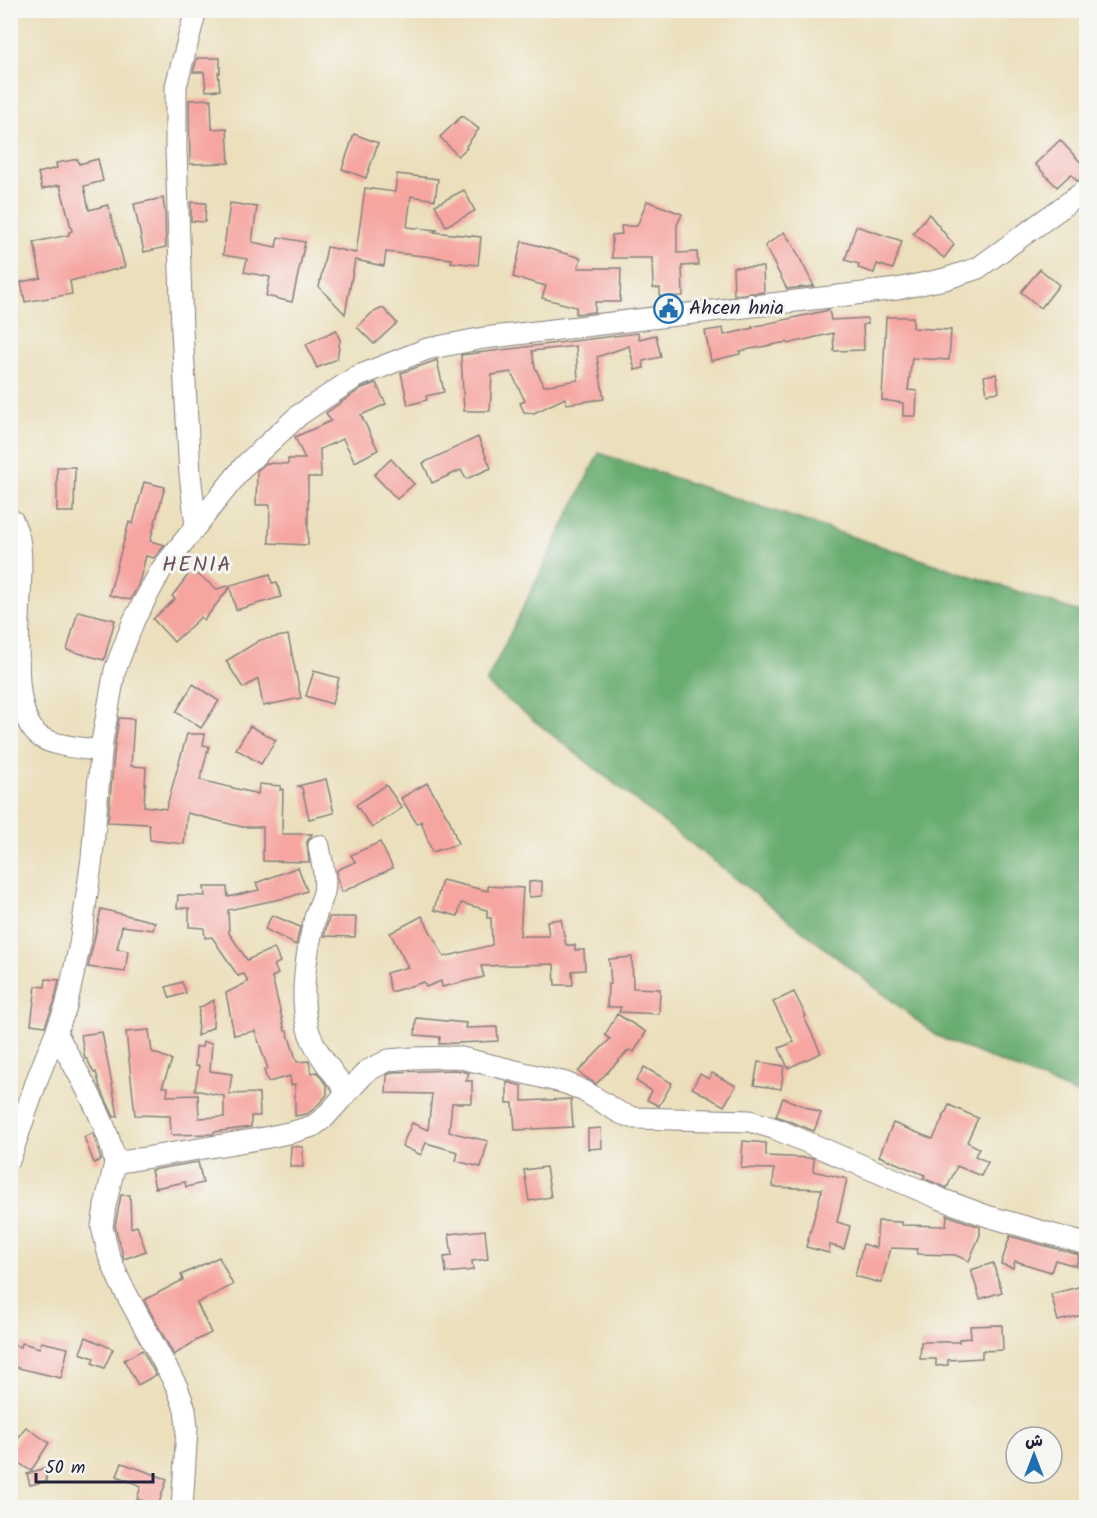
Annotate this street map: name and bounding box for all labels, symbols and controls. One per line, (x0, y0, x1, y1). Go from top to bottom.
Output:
public building icon: Ahcen hnia (652, 293, 684, 325)
place label: Ahcen hnia (689, 293, 784, 325)
district label: HENIA (162, 548, 232, 583)
north arrow (1004, 1425, 1064, 1485)
text: ش (1025, 1429, 1043, 1454)
scale bar (36, 1446, 153, 1484)
text: 50 m (45, 1454, 85, 1483)

